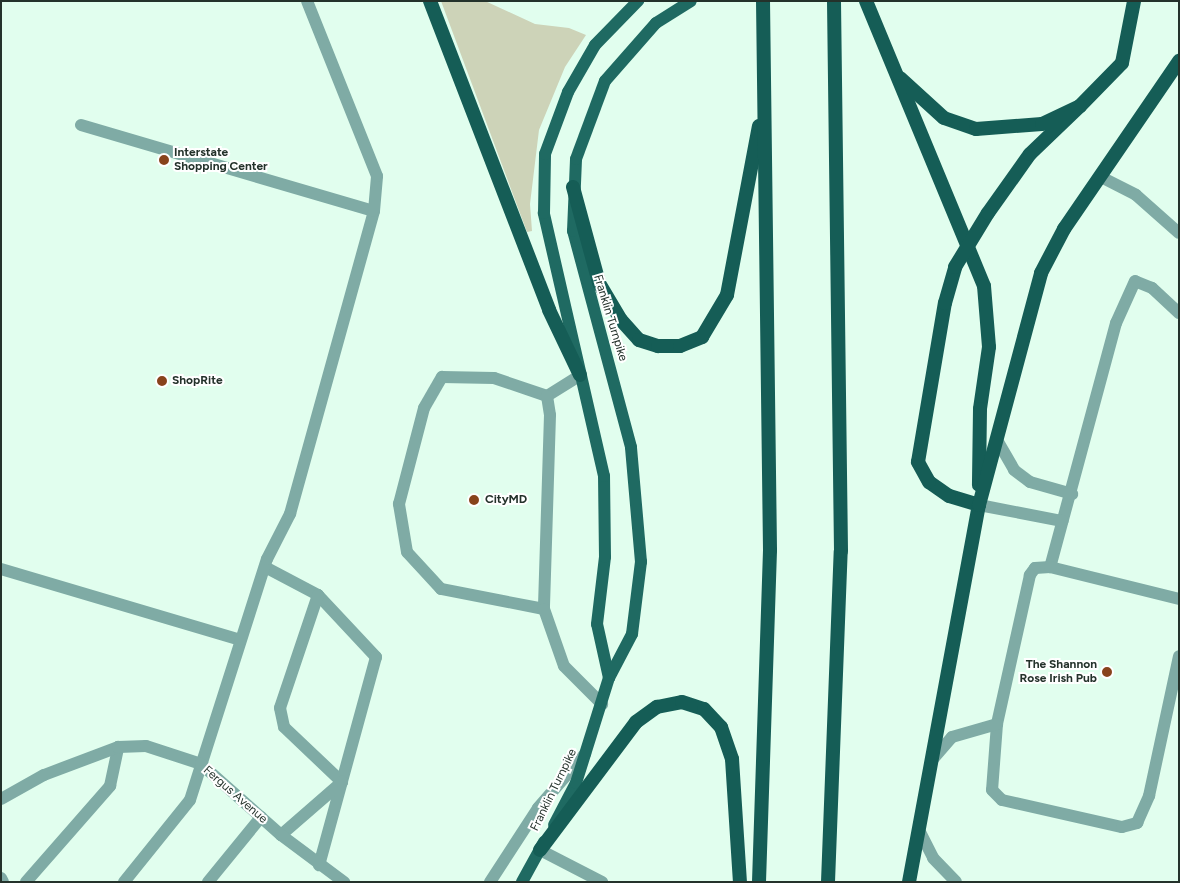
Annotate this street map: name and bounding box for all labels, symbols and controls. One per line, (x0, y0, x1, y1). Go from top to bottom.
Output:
place label: Interstate Shopping Center (174, 146, 268, 174)
marker: Interstate Shopping Center (158, 154, 170, 166)
street label: Franklin Turnpike (590, 273, 630, 363)
place label: ShopRite (172, 374, 223, 388)
marker: ShopRite (156, 375, 168, 387)
marker: CityMD (467, 493, 481, 507)
place label: CityMD (485, 493, 527, 507)
place label: The Shannon Rose Irish Pub (1020, 658, 1097, 686)
marker: The Shannon Rose Irish Pub (1101, 666, 1113, 678)
street label: Franklin Turnpike (528, 746, 580, 834)
street label: Fergus Avenue (200, 763, 270, 827)

